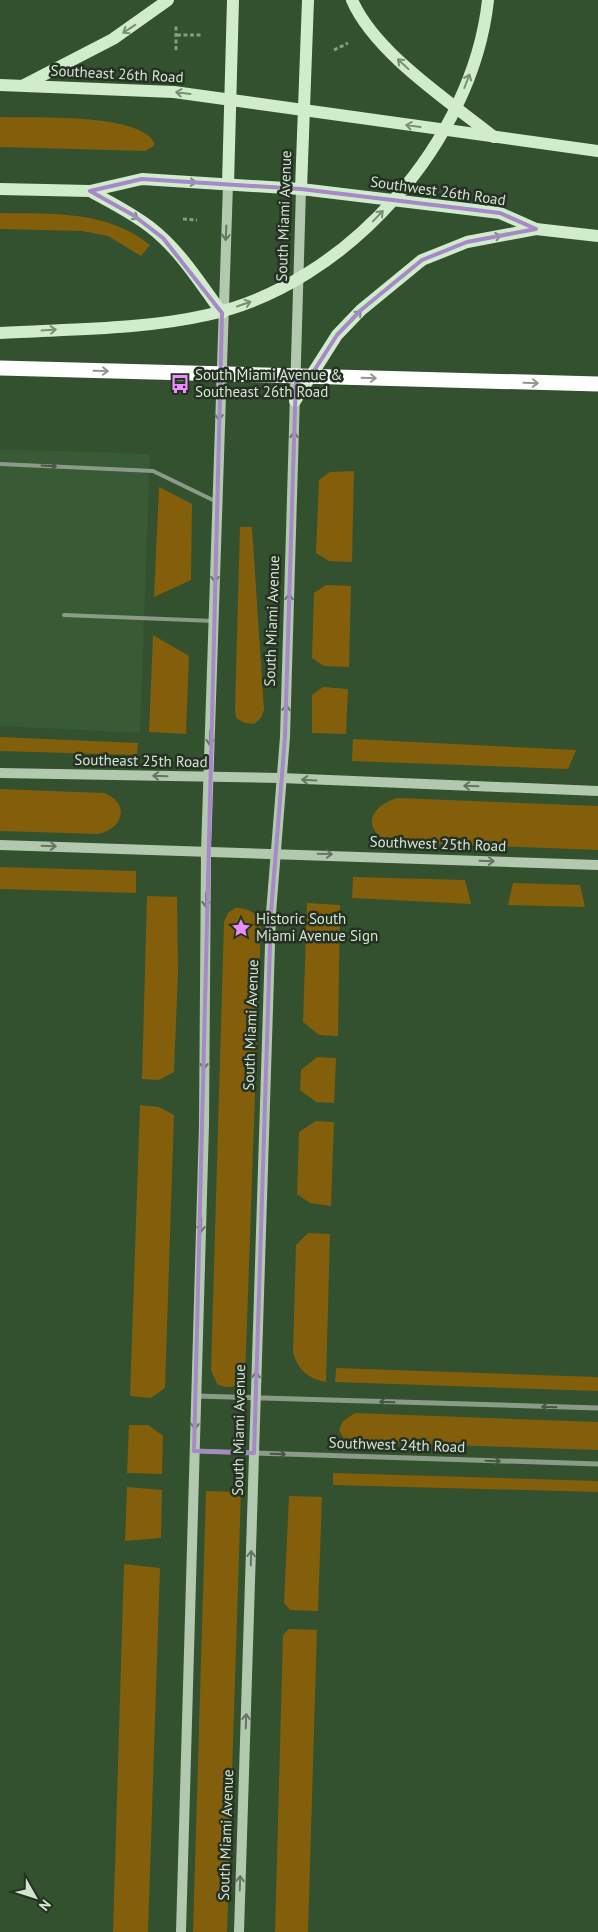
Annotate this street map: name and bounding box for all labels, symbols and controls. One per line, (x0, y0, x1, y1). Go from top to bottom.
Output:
one-way arrow (122, 23, 136, 34)
one-way arrow (397, 58, 410, 70)
street label: Southeast 26th Road (50, 61, 184, 86)
one-way arrow (463, 74, 472, 89)
one-way arrow (176, 88, 192, 98)
one-way arrow (406, 121, 422, 131)
street label: South Miami Avenue (272, 150, 295, 282)
street label: Southwest 26th Road (369, 172, 507, 209)
one-way arrow (181, 177, 197, 186)
one-way arrow (372, 209, 384, 222)
one-way arrow (125, 211, 139, 221)
one-way arrow (221, 224, 231, 241)
one-way arrow (486, 232, 502, 242)
one-way arrow (235, 299, 251, 308)
one-way arrow (350, 309, 362, 322)
one-way arrow (40, 326, 56, 335)
place label: South Miami Avenue & Southeast 26th Road (195, 365, 343, 401)
one-way arrow (93, 367, 109, 376)
bus stop icon: South Miami Avenue & Southeast 26th Road (169, 373, 191, 395)
one-way arrow (360, 373, 376, 383)
one-way arrow (523, 378, 539, 387)
one-way arrow (214, 404, 224, 420)
one-way arrow (289, 431, 299, 447)
one-way arrow (40, 462, 56, 471)
street label: South Miami Avenue (260, 555, 283, 687)
one-way arrow (210, 566, 220, 583)
one-way arrow (285, 593, 294, 609)
one-way arrow (281, 704, 291, 720)
one-way arrow (205, 729, 215, 745)
street label: Southeast 25th Road (74, 750, 208, 771)
one-way arrow (153, 772, 169, 781)
one-way arrow (301, 775, 317, 784)
one-way arrow (464, 782, 480, 791)
street label: Southwest 25th Road (369, 832, 507, 855)
one-way arrow (40, 841, 56, 851)
one-way arrow (317, 850, 333, 859)
one-way arrow (479, 856, 495, 865)
one-way arrow (201, 892, 211, 908)
place label: Historic South Miami Avenue Sign (256, 909, 378, 945)
place icon: Historic South Miami Avenue Sign (230, 917, 252, 939)
street label: South Miami Avenue (239, 959, 262, 1091)
one-way arrow (199, 1054, 209, 1070)
one-way arrow (196, 1216, 206, 1233)
street label: South Miami Avenue (228, 1364, 249, 1496)
one-way arrow (252, 1371, 261, 1387)
one-way arrow (379, 1397, 396, 1407)
one-way arrow (542, 1402, 558, 1411)
one-way arrow (191, 1414, 200, 1430)
street label: Southwest 24th Road (328, 1433, 466, 1456)
one-way arrow (270, 1449, 286, 1458)
one-way arrow (484, 1456, 501, 1466)
one-way arrow (247, 1551, 256, 1567)
one-way arrow (241, 1713, 251, 1730)
street label: South Miami Avenue (214, 1769, 237, 1901)
north arrow (10, 1872, 60, 1922)
one-way arrow (236, 1876, 245, 1892)
text: N (35, 1896, 55, 1914)

